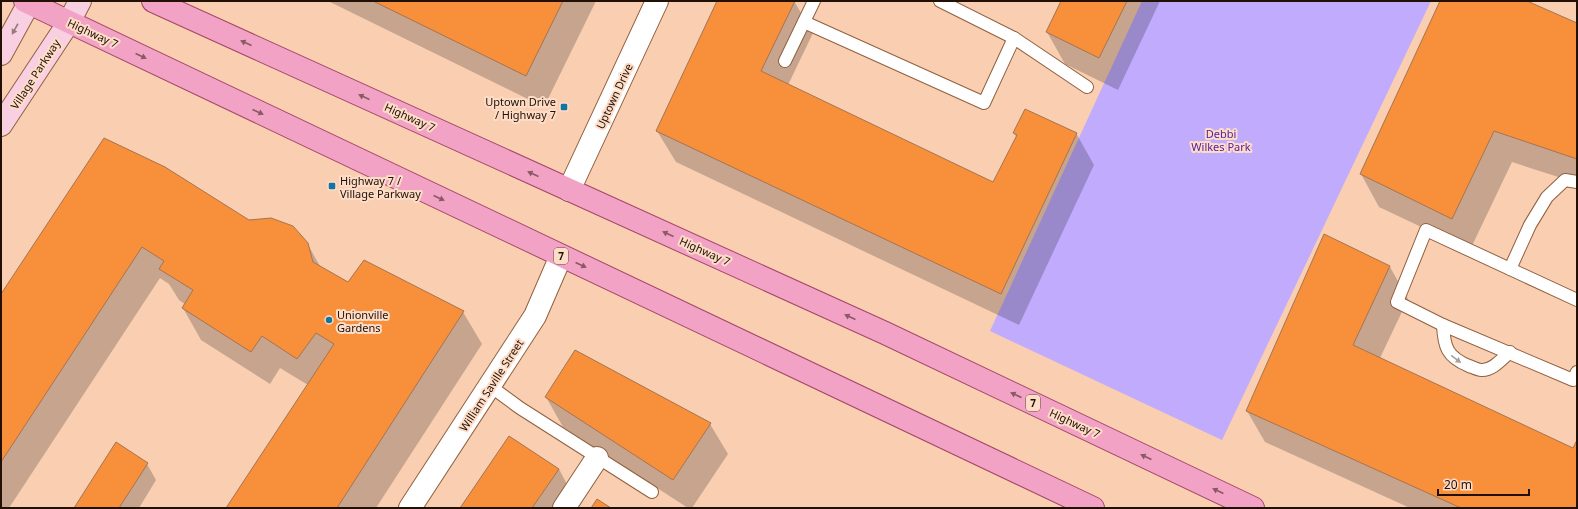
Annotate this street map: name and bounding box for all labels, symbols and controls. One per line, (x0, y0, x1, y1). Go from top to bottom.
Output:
street label: Highway 7 (65, 15, 121, 51)
one-way arrow (12, 23, 19, 34)
street label: Village Parkway (7, 36, 63, 112)
one-way arrow (240, 40, 251, 46)
one-way arrow (135, 53, 146, 59)
street label: Uptown Drive (592, 61, 636, 131)
one-way arrow (358, 94, 370, 100)
place label: Uptown Drive / Highway 7 (485, 94, 556, 122)
street label: Highway 7 (382, 99, 438, 135)
marker: Uptown Drive / Highway 7 (559, 102, 569, 112)
one-way arrow (253, 109, 264, 115)
park label: Debbi Wilkes Park (1191, 126, 1251, 154)
one-way arrow (527, 170, 539, 176)
place label: Highway 7 / Village Parkway (340, 173, 421, 201)
marker: Highway 7 / Village Parkway (327, 181, 337, 191)
one-way arrow (433, 195, 444, 201)
one-way arrow (662, 231, 673, 237)
street label: Highway 7 (677, 233, 733, 269)
road number: 7 (554, 248, 568, 264)
one-way arrow (576, 262, 587, 268)
place label: Unionville Gardens (337, 307, 388, 335)
one-way arrow (844, 314, 855, 320)
marker: Unionville Gardens (324, 315, 334, 325)
street label: William Saville Street (456, 336, 526, 434)
one-way arrow (1451, 355, 1462, 363)
one-way arrow (1010, 392, 1021, 398)
road number: 7 (1026, 395, 1040, 411)
street label: Highway 7 (1047, 405, 1103, 441)
one-way arrow (1140, 454, 1152, 460)
scale bar (1438, 471, 1529, 497)
text: 20 m (1444, 476, 1472, 493)
one-way arrow (1212, 488, 1224, 494)

